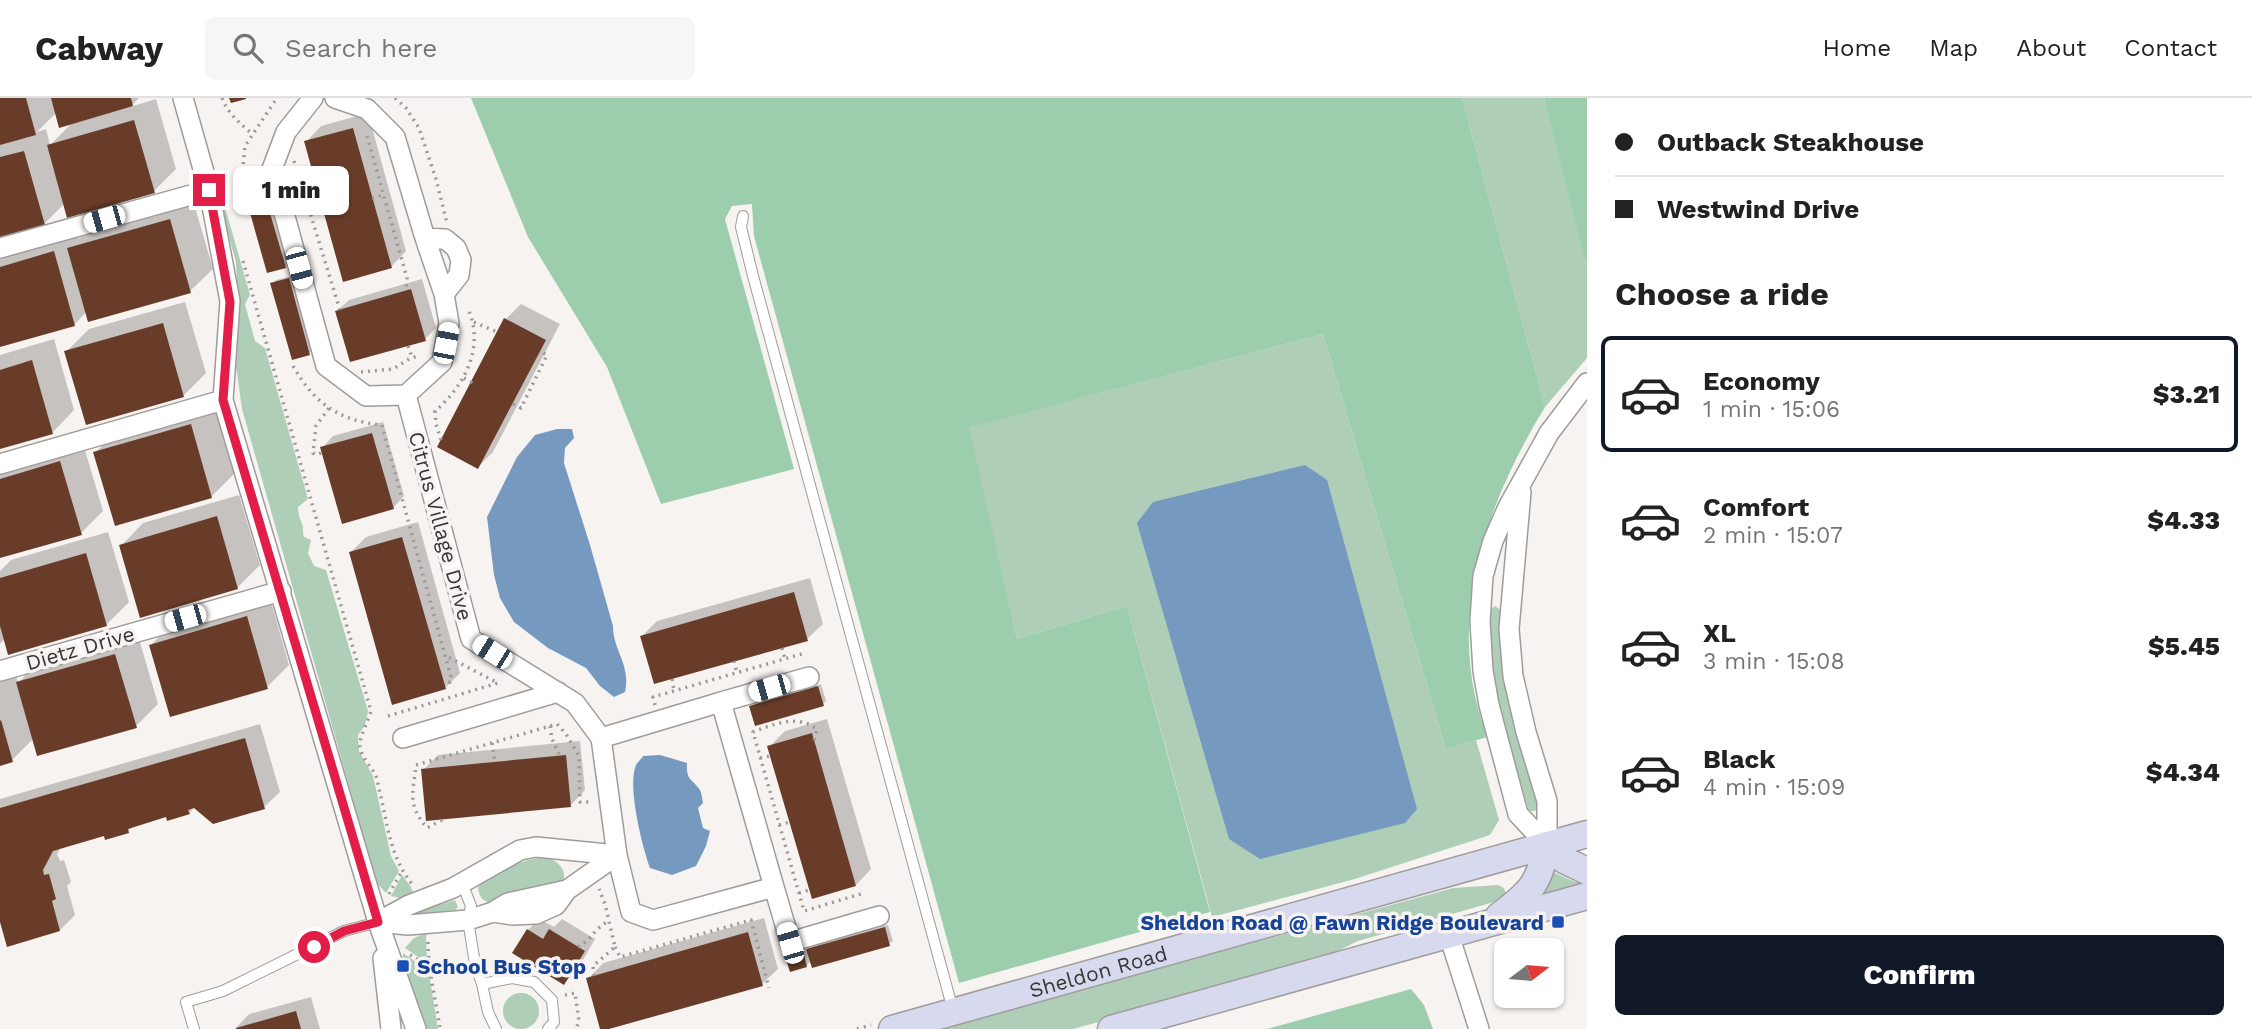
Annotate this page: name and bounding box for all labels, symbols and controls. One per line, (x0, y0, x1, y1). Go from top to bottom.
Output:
search box (205, 17, 695, 80)
text: Cabway (35, 29, 163, 68)
icon: search (229, 29, 267, 67)
text: Search here (285, 33, 437, 63)
text: Home (1823, 34, 1891, 62)
text: Map (1929, 34, 1978, 62)
text: About (2016, 34, 2086, 62)
text: Contact (2124, 34, 2217, 62)
text: Outback Steakhouse (1657, 127, 1924, 157)
callout: 1 min (234, 166, 349, 214)
route end (193, 174, 225, 206)
text: 1 min (261, 177, 321, 204)
text: Westwind Drive (1657, 194, 1859, 224)
car (81, 203, 128, 235)
car (284, 245, 315, 291)
text: Choose a ride (1615, 275, 1829, 313)
car (432, 320, 461, 366)
icon: car (1619, 363, 1682, 426)
text: Economy (1703, 366, 1820, 396)
text: $3.21 (2153, 379, 2220, 409)
text: 1 min · 15:06 (1703, 396, 1840, 423)
street label: Citrus Village Drive (404, 429, 478, 623)
icon: car (1619, 489, 1682, 552)
text: Comfort (1703, 492, 1809, 522)
text: $4.33 (2147, 505, 2220, 535)
text: 2 min · 15:07 (1703, 522, 1843, 549)
car (162, 602, 209, 634)
icon: car (1619, 615, 1682, 678)
text: XL (1703, 618, 1736, 648)
street label: Dietz Drive (23, 621, 137, 675)
text: $5.45 (2148, 631, 2220, 661)
car (469, 632, 516, 672)
text: 3 min · 15:08 (1703, 648, 1845, 675)
car (746, 672, 793, 704)
icon: car (1619, 741, 1682, 804)
text: Black (1703, 744, 1775, 774)
text: $4.34 (2146, 757, 2220, 787)
text: 4 min · 15:09 (1703, 774, 1845, 801)
place label: Sheldon Road @ Fawn Ridge Boulevard (1140, 910, 1544, 935)
marker: Sheldon Road @ Fawn Ridge Boulevard (1550, 914, 1566, 930)
car (775, 920, 806, 966)
route start (298, 931, 330, 963)
button: Confirm (1615, 935, 2224, 1015)
north arrow (1494, 938, 1564, 1008)
map controls (1494, 938, 1564, 1008)
street label: Sheldon Road (1026, 940, 1170, 1002)
place label: School Bus Stop (417, 954, 586, 979)
marker: School Bus Stop (395, 958, 411, 974)

